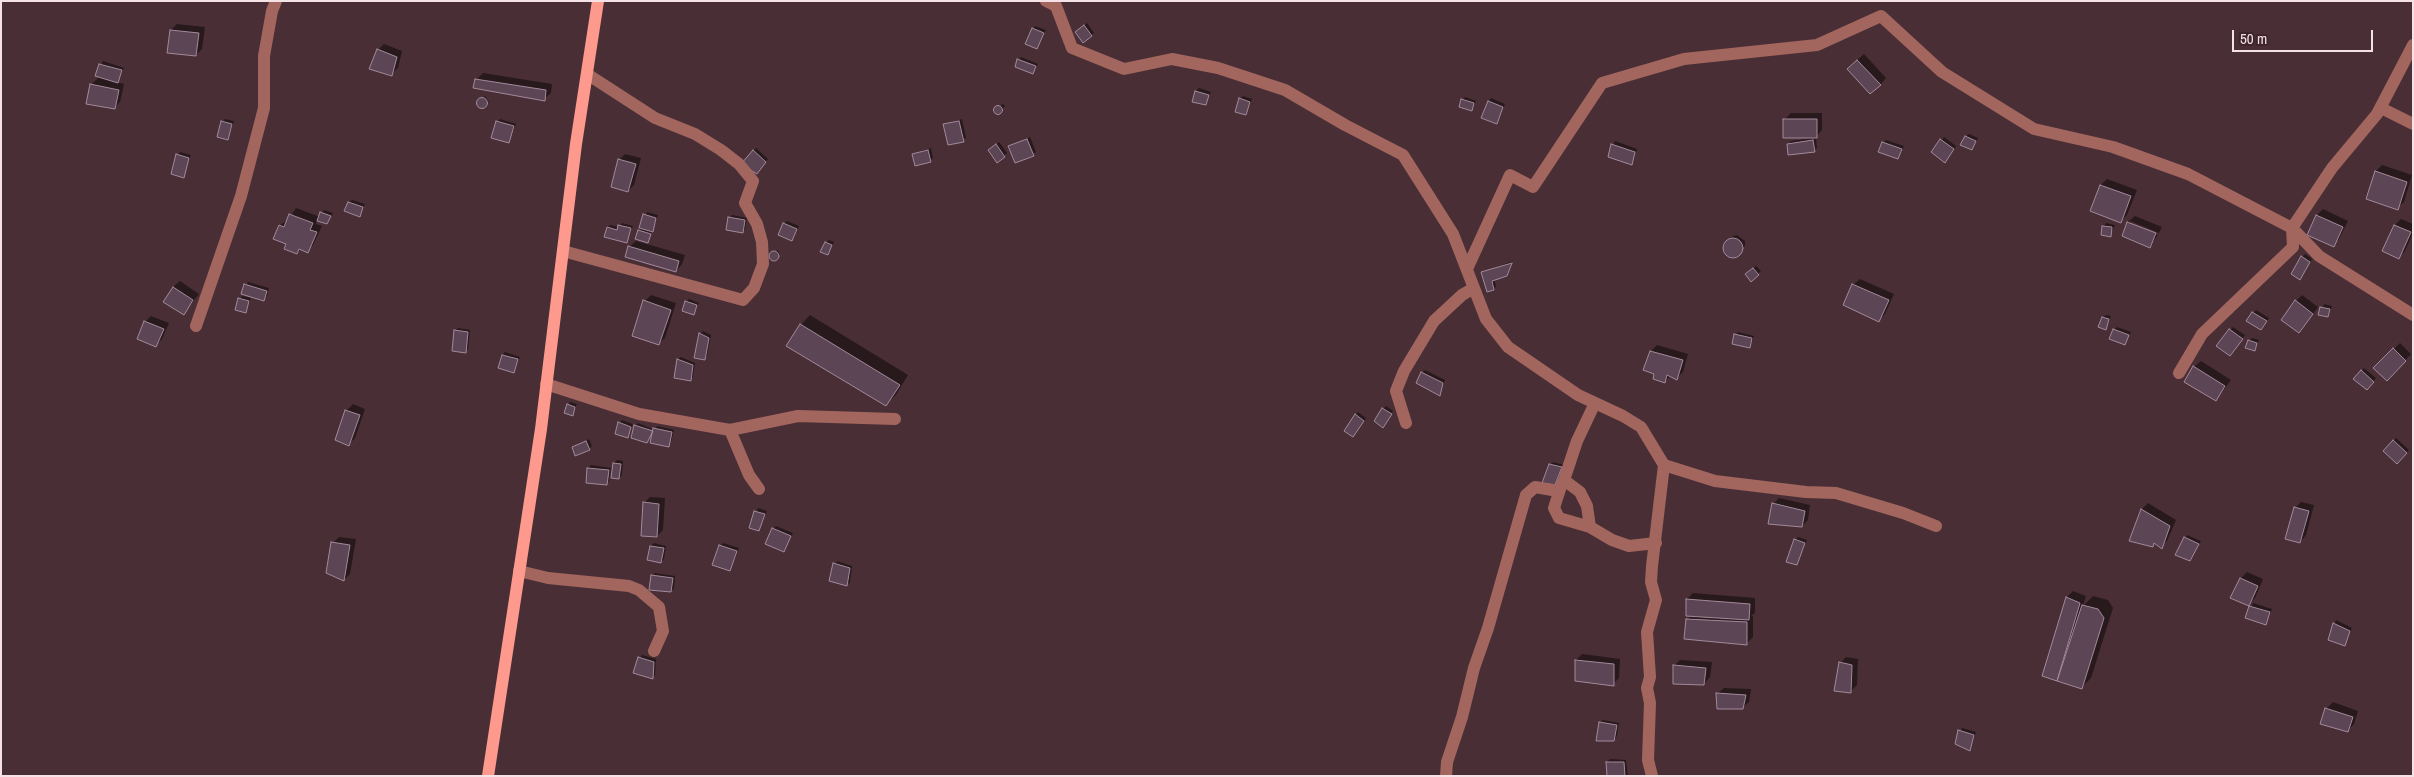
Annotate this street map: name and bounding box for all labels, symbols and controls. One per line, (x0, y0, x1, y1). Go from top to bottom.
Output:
scale bar (2234, 20, 2375, 52)
text: 50 m (2240, 28, 2267, 49)

